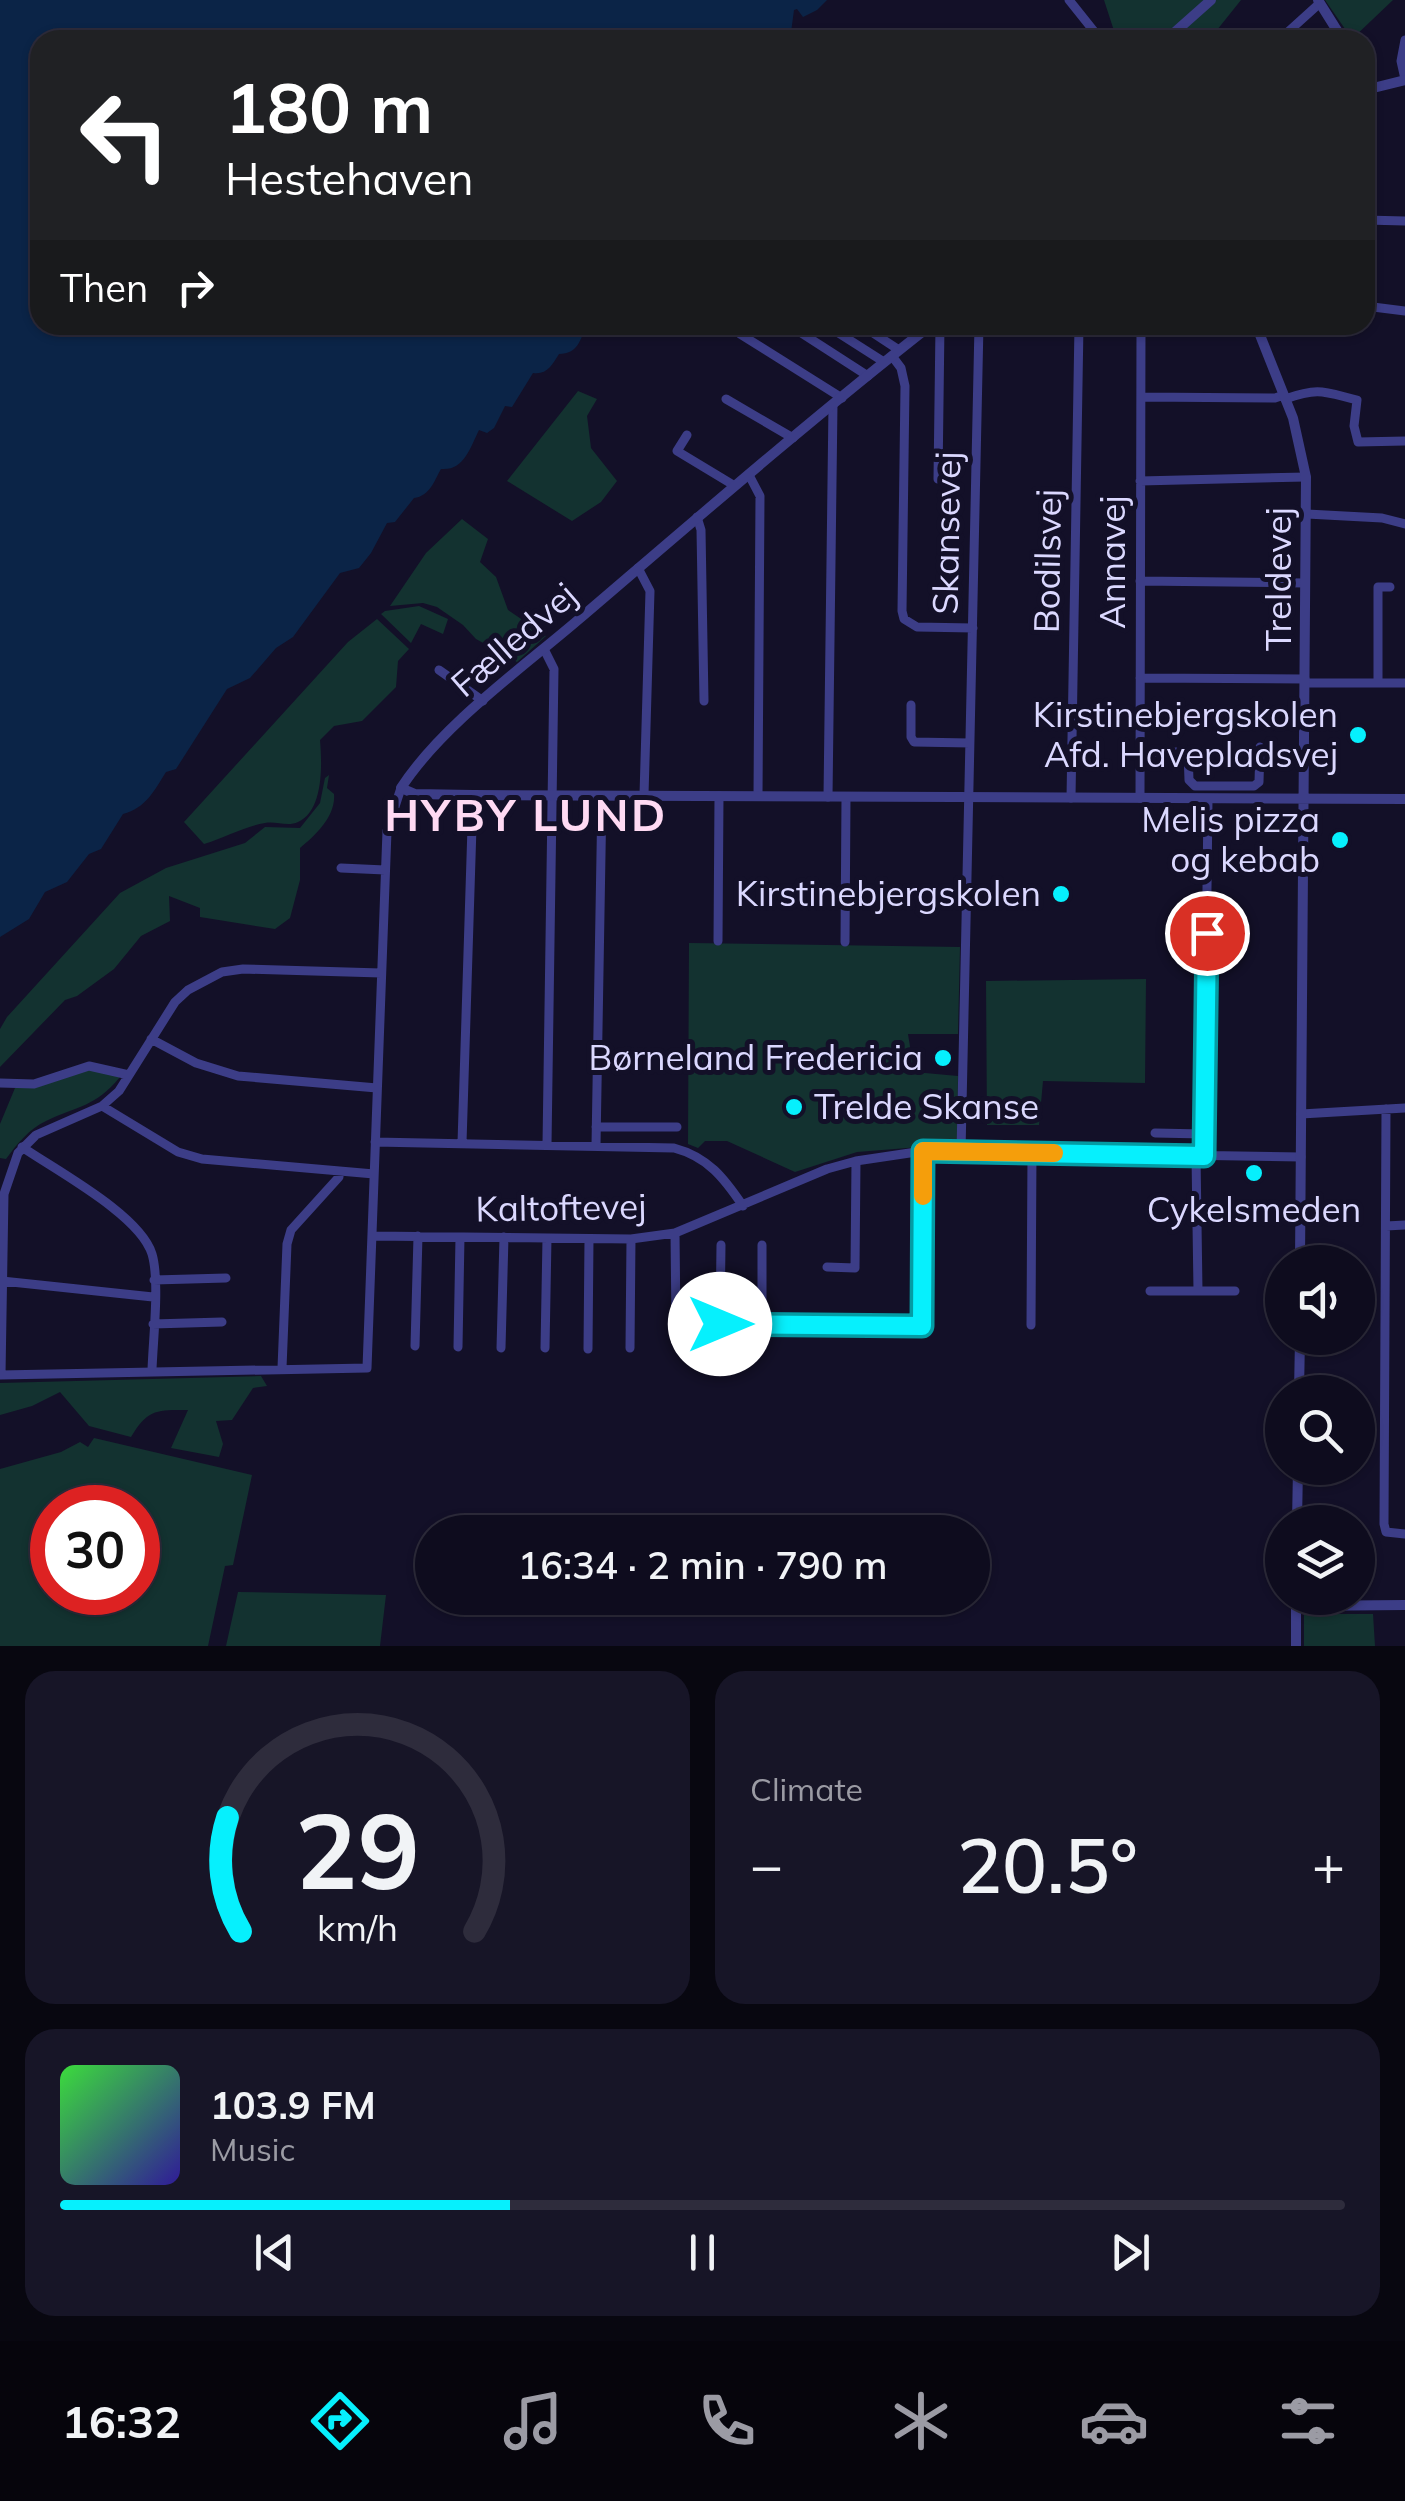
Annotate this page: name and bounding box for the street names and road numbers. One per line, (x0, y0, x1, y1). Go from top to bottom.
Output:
street label: Skansevej (923, 451, 969, 615)
street label: Bodilsvej (1024, 489, 1070, 633)
street label: Annavej (1090, 495, 1134, 629)
street label: Treldevej (1256, 507, 1300, 651)
street label: Fælledvej (441, 573, 585, 706)
street label: Kaltoftevej (475, 1184, 647, 1230)

